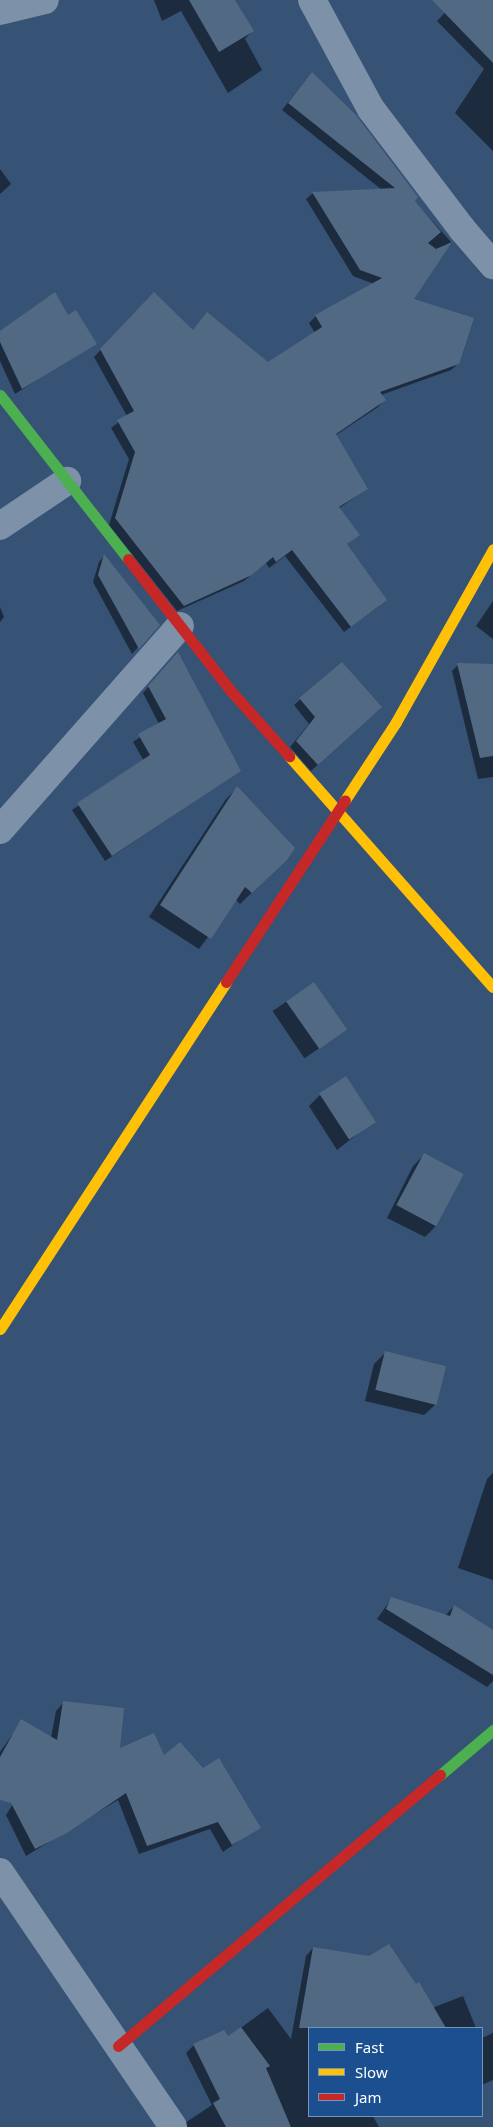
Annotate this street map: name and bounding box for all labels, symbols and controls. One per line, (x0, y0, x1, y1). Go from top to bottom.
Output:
legend (308, 2027, 483, 2117)
text: Fast (355, 2037, 384, 2057)
text: Slow (355, 2062, 388, 2082)
text: Jam (355, 2087, 382, 2107)

